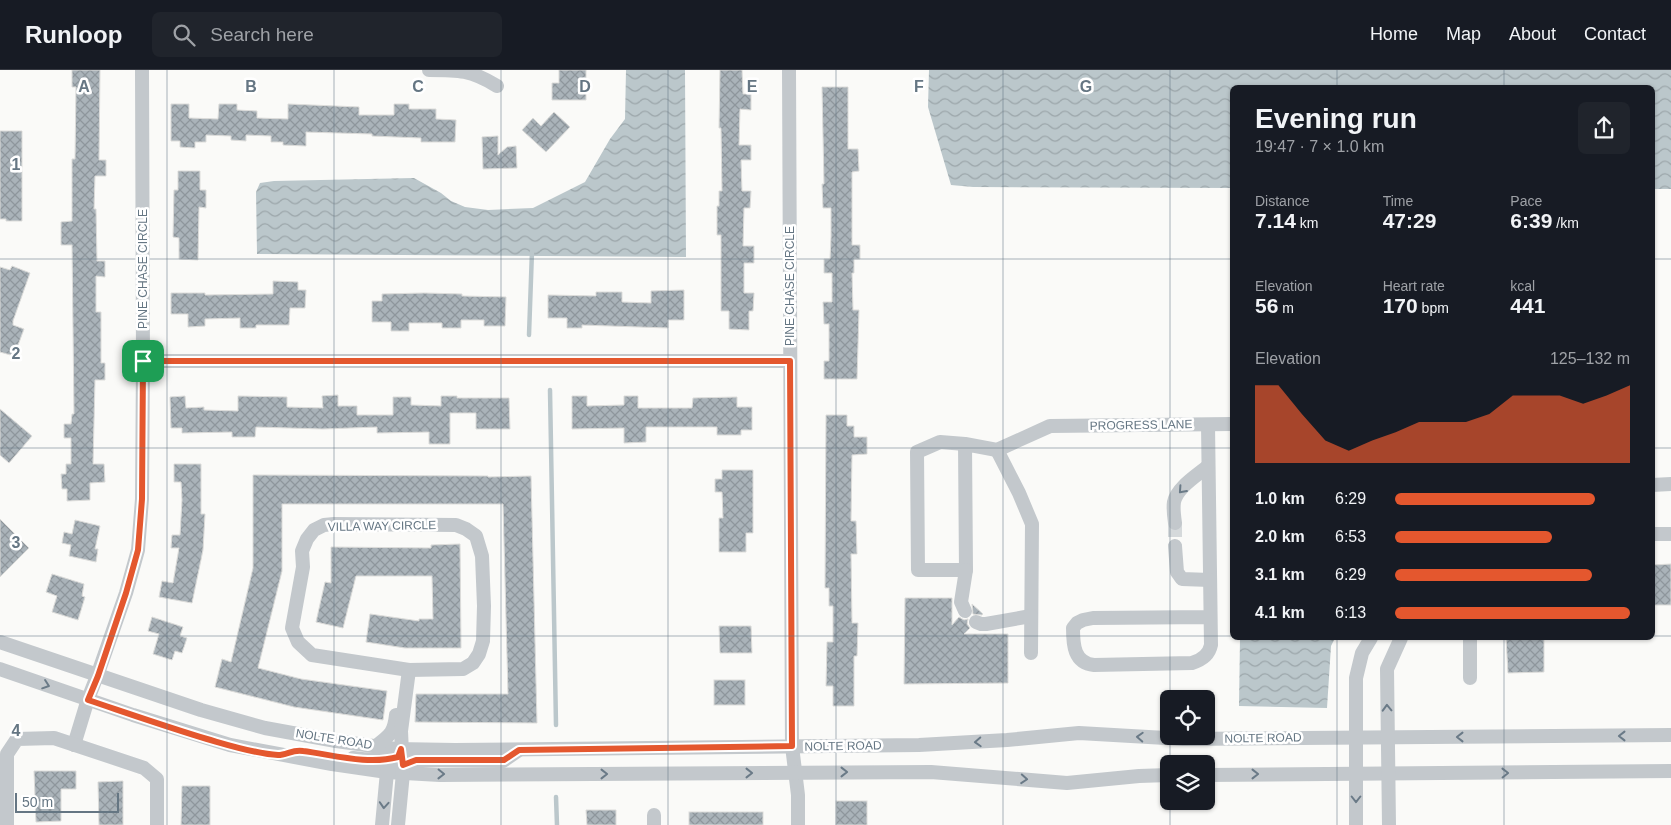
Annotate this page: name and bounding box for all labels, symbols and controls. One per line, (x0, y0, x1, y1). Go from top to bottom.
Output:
search box (152, 12, 502, 57)
text: Runloop (25, 21, 122, 48)
icon: search (170, 21, 198, 49)
text: Search here (210, 24, 314, 45)
text: Home (1370, 24, 1418, 44)
text: Map (1446, 24, 1481, 44)
text: About (1509, 24, 1556, 44)
text: Contact (1584, 24, 1646, 44)
text: A (78, 78, 90, 95)
text: B (245, 78, 257, 95)
text: C (412, 78, 424, 95)
text: D (579, 78, 591, 95)
text: E (747, 78, 758, 95)
text: F (914, 78, 924, 95)
text: G (1080, 78, 1092, 95)
button: share (1578, 102, 1630, 154)
text: Evening run (1255, 103, 1417, 134)
text: 19:47 · 7 × 1.0 km (1255, 138, 1384, 155)
text: 1 (12, 156, 21, 173)
text: Distance (1255, 193, 1309, 209)
text: Time (1383, 193, 1413, 209)
text: Pace (1510, 193, 1542, 209)
street label: PINE CHASE CIRCLE (136, 209, 150, 329)
text: 7.14 (1255, 209, 1296, 232)
text: 47:29 (1383, 209, 1436, 232)
text: 6:39 (1510, 209, 1552, 232)
text: km (1296, 215, 1318, 231)
text: /km (1552, 215, 1579, 231)
street label: PINE CHASE CIRCLE (783, 226, 797, 346)
text: Elevation (1255, 278, 1313, 294)
text: Heart rate (1383, 278, 1445, 294)
text: kcal (1510, 278, 1535, 294)
text: 56 (1255, 294, 1278, 317)
text: 170 (1383, 294, 1418, 317)
text: 441 (1510, 294, 1545, 317)
text: m (1278, 300, 1294, 316)
text: bpm (1418, 300, 1449, 316)
pin (122, 340, 164, 382)
text: 2 (12, 345, 21, 362)
icon: arrive (129, 347, 157, 375)
text: Elevation (1255, 350, 1321, 367)
text: 125–132 m (1550, 350, 1630, 367)
street label: PROGRESS LANE (1090, 417, 1192, 433)
one-way arrow (1179, 484, 1188, 493)
text: 1.0 km (1255, 490, 1305, 507)
text: 6:29 (1335, 490, 1366, 507)
street label: VILLA WAY CIRCLE (328, 518, 436, 534)
text: 2.0 km (1255, 528, 1305, 545)
text: 6:53 (1335, 528, 1366, 545)
text: 3 (12, 534, 21, 551)
text: 3.1 km (1255, 566, 1305, 583)
text: 6:29 (1335, 566, 1366, 583)
text: 4.1 km (1255, 604, 1305, 621)
text: 6:13 (1335, 604, 1366, 621)
one-way arrow (41, 679, 50, 689)
map controls (1160, 690, 1215, 810)
button: locate (1160, 690, 1215, 745)
one-way arrow (1382, 703, 1393, 711)
text: 4 (12, 722, 21, 739)
street label: NOLTE ROAD (295, 726, 374, 752)
street label: NOLTE ROAD (1224, 730, 1302, 746)
one-way arrow (1618, 730, 1626, 741)
one-way arrow (1136, 731, 1144, 742)
one-way arrow (1456, 732, 1464, 742)
one-way arrow (974, 737, 982, 748)
street label: NOLTE ROAD (804, 738, 882, 754)
button: layers (1160, 755, 1215, 810)
one-way arrow (841, 767, 849, 777)
one-way arrow (746, 768, 754, 778)
one-way arrow (1502, 768, 1509, 778)
one-way arrow (438, 769, 446, 780)
one-way arrow (600, 769, 608, 779)
one-way arrow (1252, 769, 1259, 779)
one-way arrow (1020, 773, 1028, 784)
scale bar (15, 790, 119, 813)
text: 50 m (22, 794, 53, 810)
one-way arrow (1351, 796, 1361, 804)
one-way arrow (378, 802, 389, 810)

